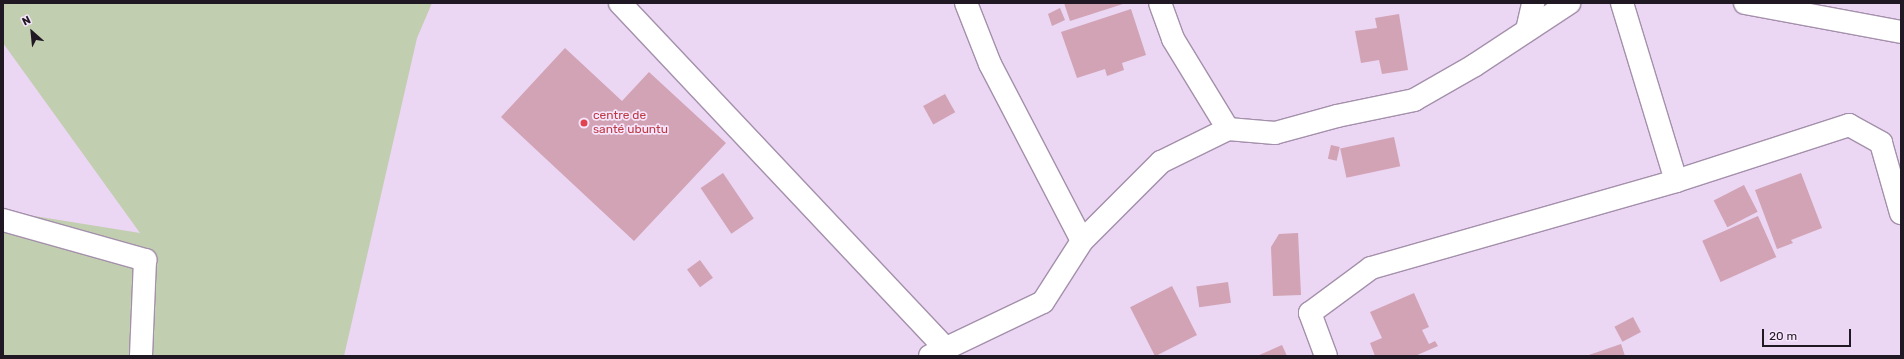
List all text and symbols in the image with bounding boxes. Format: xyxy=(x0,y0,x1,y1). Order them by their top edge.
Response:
north arrow xyxy=(12,12,52,52)
text: N xyxy=(20,13,33,28)
place label: centre de santé ubuntu xyxy=(593,109,668,137)
marker: centre de santé ubuntu xyxy=(578,117,590,129)
scale bar xyxy=(1764,321,1853,347)
text: 20 m xyxy=(1769,329,1797,343)

